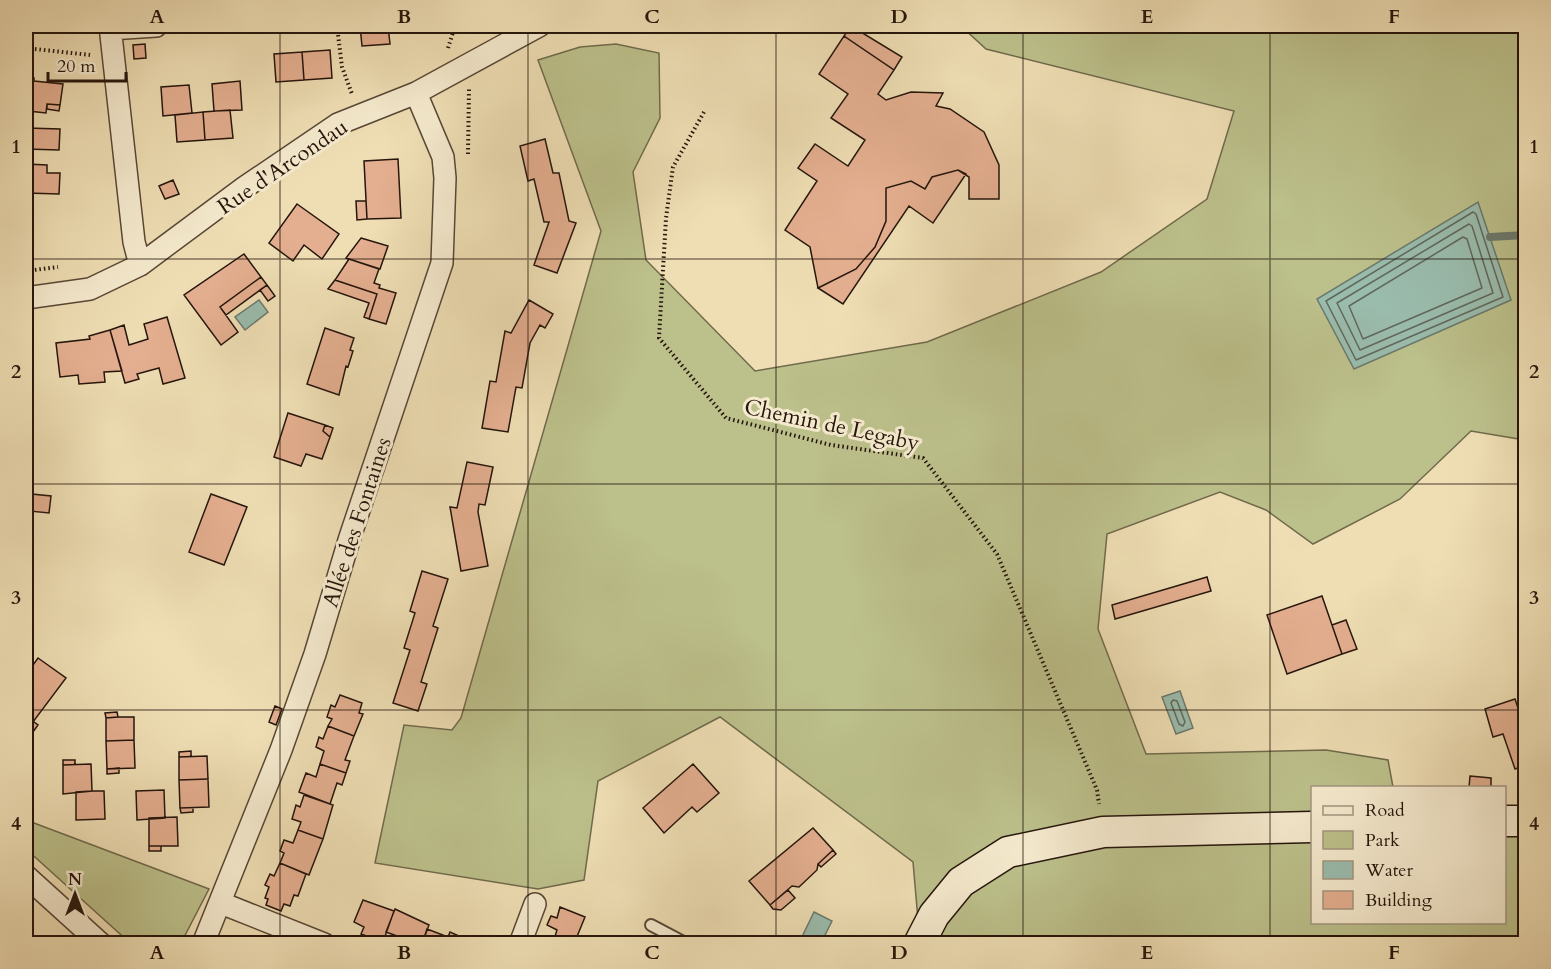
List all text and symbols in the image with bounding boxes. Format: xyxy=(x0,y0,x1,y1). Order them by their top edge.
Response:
text: A xyxy=(149,3,165,30)
text: B xyxy=(397,3,411,30)
text: C xyxy=(644,3,660,30)
text: D xyxy=(890,3,908,30)
text: E xyxy=(1141,3,1153,30)
text: F xyxy=(1388,3,1400,30)
scale bar xyxy=(48,45,126,83)
text: 20 m xyxy=(57,54,96,79)
street label: Rue d'Arcondau xyxy=(211,112,354,222)
text: 1 xyxy=(11,133,21,160)
text: 1 xyxy=(1529,133,1539,160)
text: 2 xyxy=(11,358,21,385)
text: 2 xyxy=(1529,358,1539,385)
street label: Chemin de Legaby xyxy=(741,392,922,458)
street label: Allée des Fontaines xyxy=(315,433,399,611)
text: 3 xyxy=(11,584,21,611)
text: 3 xyxy=(1529,584,1539,611)
legend xyxy=(1311,786,1506,924)
text: Road xyxy=(1365,798,1405,823)
text: 4 xyxy=(11,810,21,837)
text: 4 xyxy=(1529,810,1539,837)
text: Park xyxy=(1365,828,1400,853)
text: Water xyxy=(1364,858,1414,883)
north arrow xyxy=(45,864,105,924)
text: N xyxy=(68,869,82,891)
text: Building xyxy=(1365,888,1433,913)
text: A xyxy=(149,939,165,966)
text: B xyxy=(397,939,411,966)
text: C xyxy=(644,939,660,966)
text: D xyxy=(890,939,908,966)
text: E xyxy=(1141,939,1153,966)
text: F xyxy=(1388,939,1400,966)

